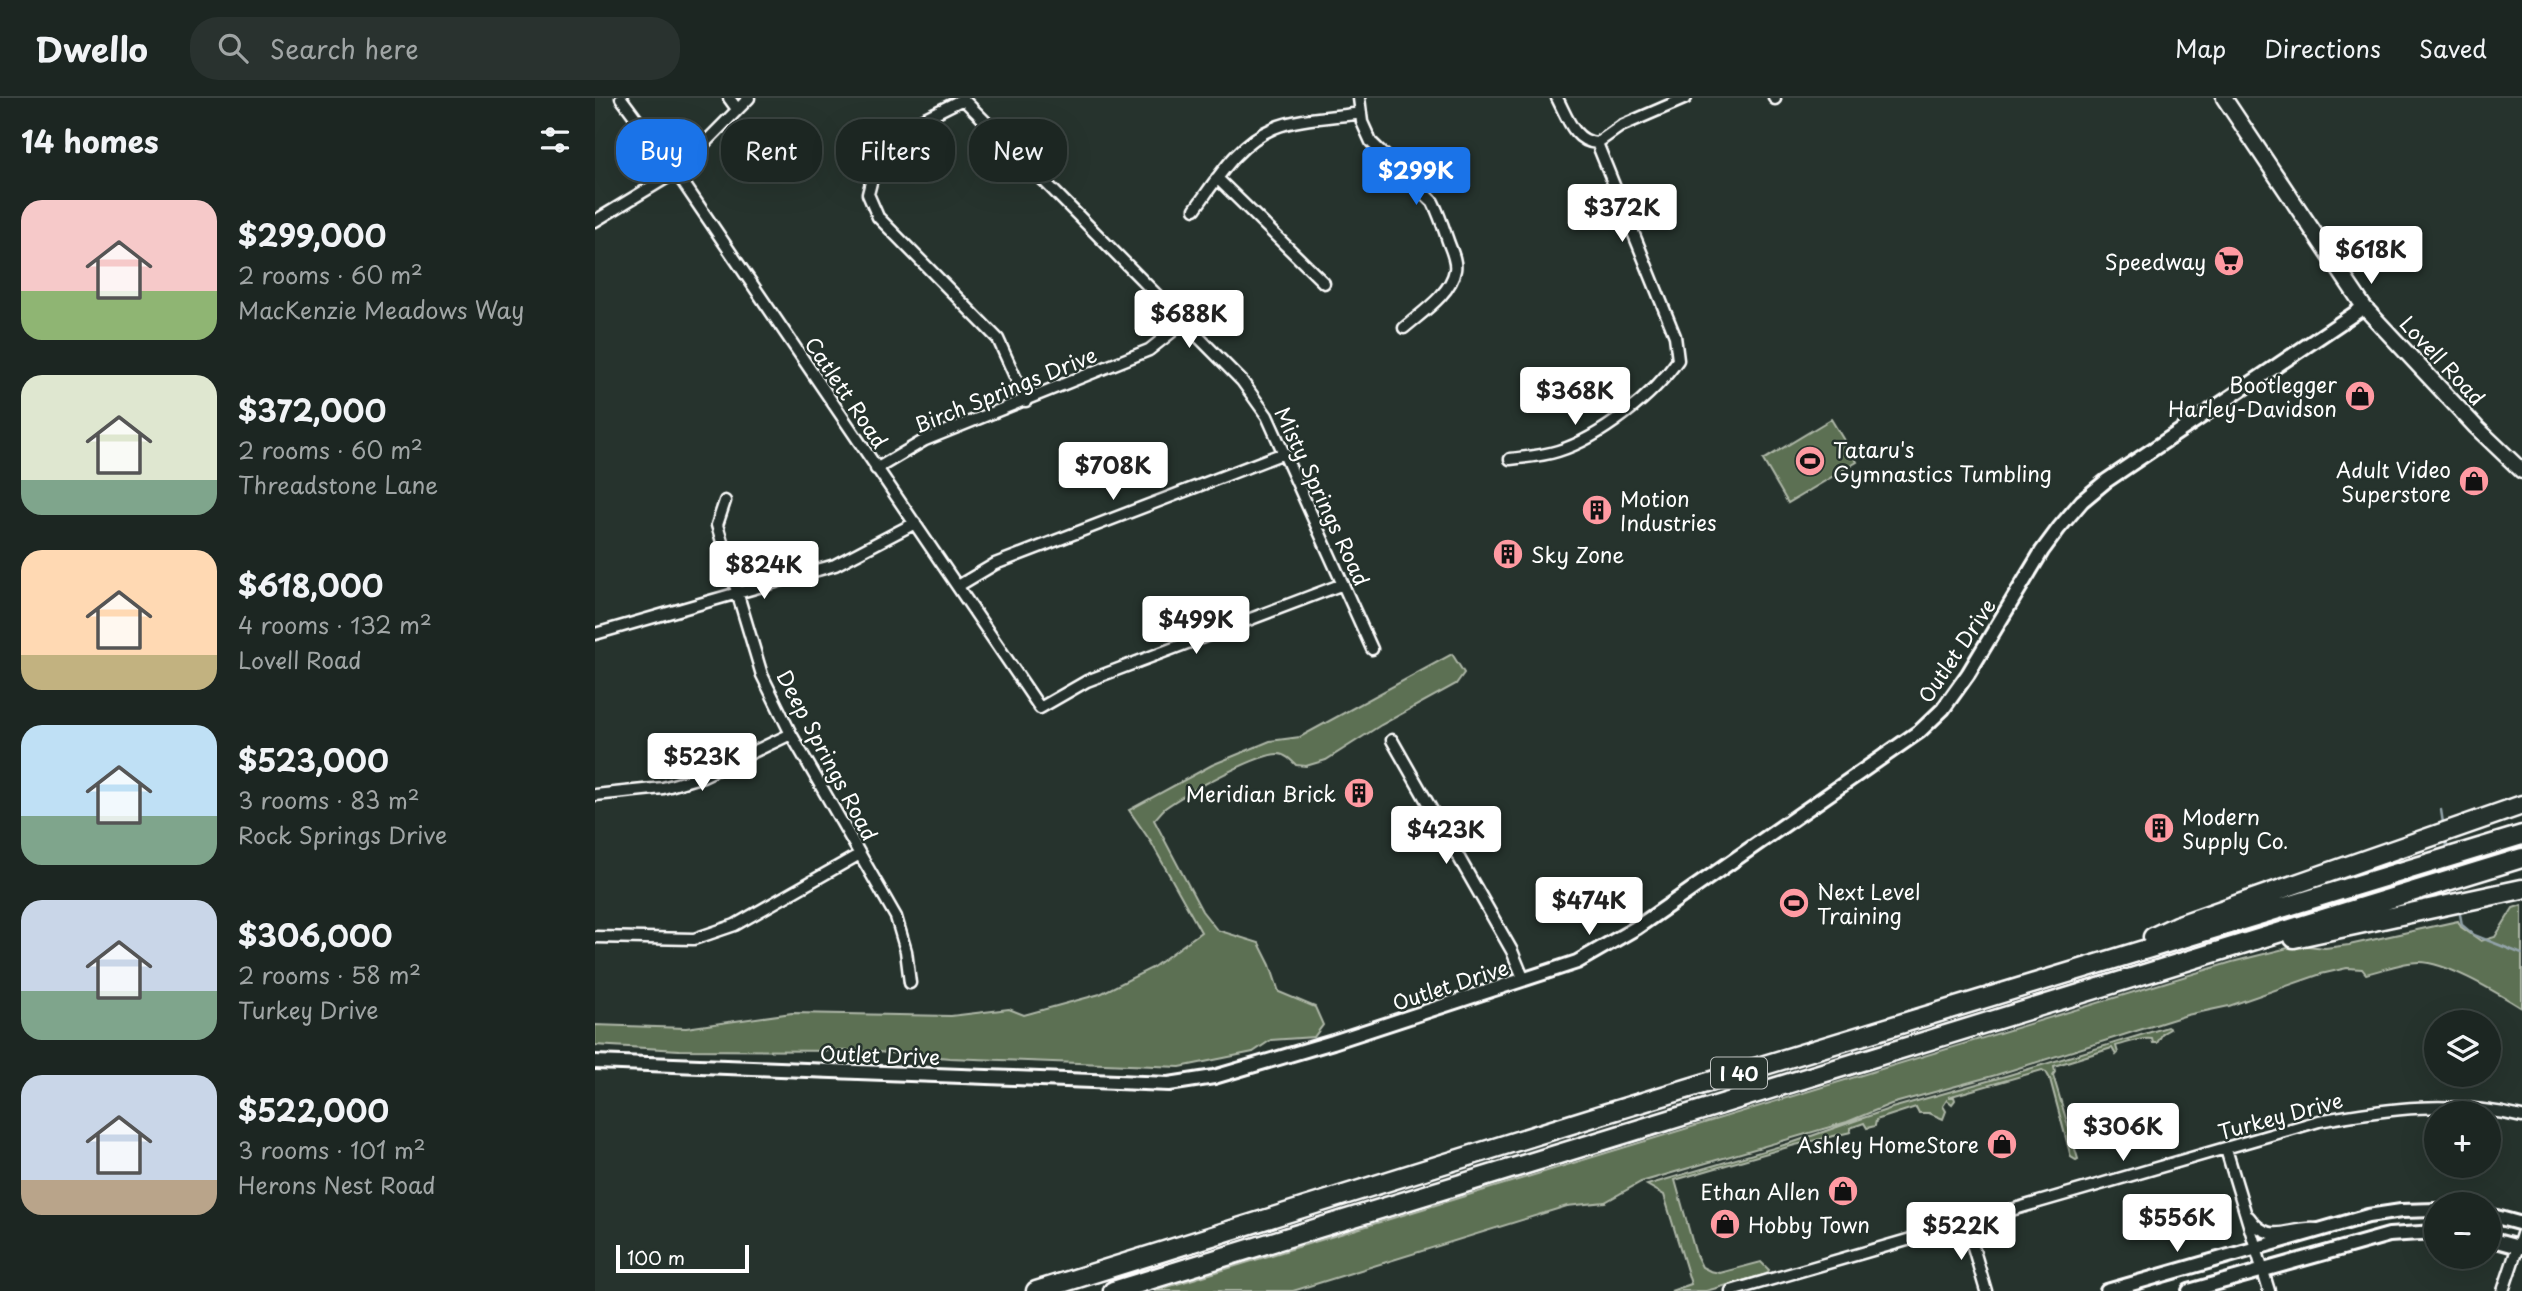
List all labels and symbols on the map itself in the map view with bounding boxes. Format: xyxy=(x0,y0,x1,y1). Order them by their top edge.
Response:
pin: $299K xyxy=(1367,148,1465,207)
pin: $372K xyxy=(1573,184,1671,244)
pin: $618K xyxy=(2322,226,2420,286)
supermarket icon: Speedway xyxy=(2212,244,2246,278)
place label: Speedway xyxy=(2105,245,2206,277)
pin: $688K xyxy=(1140,290,1238,350)
street label: Lovell Road xyxy=(2393,308,2493,412)
street label: Catlett Road xyxy=(798,330,896,454)
street label: Birch Springs Drive xyxy=(909,338,1101,440)
pin: $368K xyxy=(1526,368,1624,427)
place label: Bootlegger Harley-Davidson xyxy=(2168,368,2337,424)
shop icon: Bootlegger Harley-Davidson xyxy=(2343,379,2377,413)
street label: Misty Springs Road xyxy=(1267,401,1379,591)
place label: Tataru's Gymnastics Tumbling xyxy=(1833,433,2052,489)
pin: $708K xyxy=(1064,442,1162,502)
sports icon: Tataru's Gymnastics Tumbling xyxy=(1793,444,1827,478)
place label: Adult Video Superstore xyxy=(2336,453,2451,509)
shop icon: Adult Video Superstore xyxy=(2457,464,2491,498)
place label: Motion Industries xyxy=(1620,482,1717,538)
building icon: Motion Industries xyxy=(1580,493,1614,527)
building icon: Sky Zone xyxy=(1491,537,1525,571)
place label: Sky Zone xyxy=(1531,538,1624,570)
pin: $824K xyxy=(715,542,813,601)
street label: Outlet Drive xyxy=(1909,591,2003,709)
pin: $499K xyxy=(1147,596,1245,656)
street label: Deep Springs Road xyxy=(769,664,887,846)
pin: $523K xyxy=(653,734,751,793)
building icon: Meridian Brick xyxy=(1342,776,1376,810)
place label: Meridian Brick xyxy=(1186,777,1336,809)
place label: Modern Supply Co. xyxy=(2182,800,2289,856)
pin: $423K xyxy=(1397,806,1495,866)
building icon: Modern Supply Co. xyxy=(2142,811,2176,845)
place label: Next Level Training xyxy=(1817,875,1920,931)
pin: $474K xyxy=(1540,878,1638,937)
sports icon: Next Level Training xyxy=(1777,886,1811,920)
street label: Outlet Drive xyxy=(1388,950,1512,1018)
street label: Outlet Drive xyxy=(819,1036,941,1072)
road number: I 40 xyxy=(1711,1057,1767,1088)
street label: Turkey Drive xyxy=(2214,1083,2346,1147)
pin: $306K xyxy=(2074,1104,2172,1163)
shop icon: Ashley HomeStore xyxy=(1985,1127,2019,1161)
place label: Ashley HomeStore xyxy=(1797,1128,1979,1160)
shop icon: Ethan Allen xyxy=(1826,1174,1860,1208)
place label: Ethan Allen xyxy=(1700,1175,1820,1207)
pin: $556K xyxy=(2128,1194,2226,1254)
pin: $522K xyxy=(1912,1202,2010,1262)
shop icon: Hobby Town xyxy=(1708,1207,1742,1241)
place label: Hobby Town xyxy=(1748,1208,1870,1240)
scale bar xyxy=(616,1242,749,1274)

